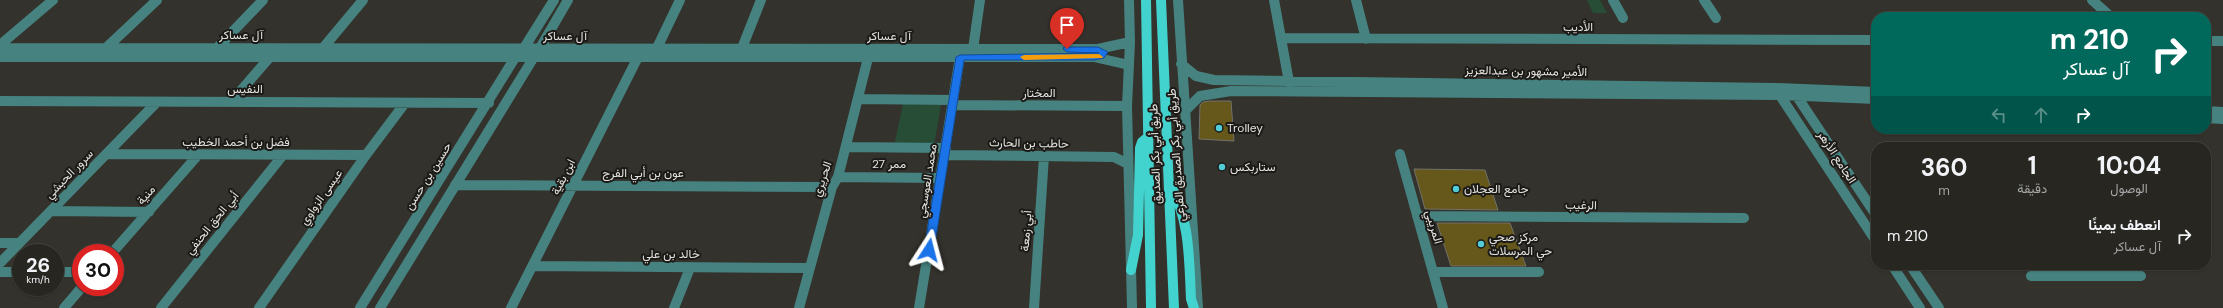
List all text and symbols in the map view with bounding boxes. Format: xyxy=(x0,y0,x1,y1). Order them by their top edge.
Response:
pin xyxy=(1050,8,1084,49)
icon: arrive xyxy=(1056,14,1078,36)
street label: الأديب xyxy=(1563,19,1593,35)
text: 210 m xyxy=(2050,21,2129,58)
street label: آل عساكر xyxy=(218,27,264,43)
street label: آل عساكر xyxy=(542,28,588,44)
street label: آل عساكر xyxy=(866,28,912,44)
icon: right xyxy=(2143,28,2195,80)
text: آل عساكر xyxy=(2063,57,2129,81)
street label: الأمير مشهور بن عبدالعزيز xyxy=(1464,62,1587,80)
street label: النفيس xyxy=(227,81,263,97)
street label: المختار xyxy=(1021,85,1056,101)
street label: طريق أبي بكر الصديق الفرعي xyxy=(1163,87,1191,222)
street label: طريق أبي بكر الصديق xyxy=(1145,103,1167,204)
icon: left xyxy=(1988,104,2010,126)
icon: ahead xyxy=(2030,104,2052,126)
icon: right xyxy=(2072,104,2094,126)
place label: Trolley xyxy=(1227,120,1263,136)
marker: Trolley xyxy=(1214,123,1224,133)
street label: الجامع الأزهر xyxy=(1813,127,1860,187)
street label: فضل بن أحمد الخطيب xyxy=(182,134,290,150)
street label: حاطب بن الحارث xyxy=(989,134,1069,152)
street label: حسين بن حسن xyxy=(401,139,455,213)
street label: محمد العوسجي xyxy=(913,143,943,220)
street label: سرور الحبشي xyxy=(41,146,98,204)
text: 1 xyxy=(2028,150,2037,181)
text: 10:04 xyxy=(2097,150,2161,181)
text: 360 xyxy=(1921,152,1967,183)
street label: ابن بقية xyxy=(547,156,579,198)
street label: ممر 27 xyxy=(872,156,906,172)
street label: الحريري xyxy=(809,159,837,199)
place label: ستاربكس xyxy=(1230,159,1276,175)
marker: ستاربكس xyxy=(1217,162,1227,172)
street label: عون بن أبي الفرج xyxy=(602,165,684,183)
street label: عيسى الزواوي xyxy=(296,166,348,229)
text: دقيقة xyxy=(2017,180,2047,197)
text: الوصول xyxy=(2110,180,2148,197)
place label: جامع العجلان xyxy=(1464,181,1529,198)
street label: منية xyxy=(133,182,159,208)
text: m xyxy=(1938,182,1950,199)
marker: جامع العجلان xyxy=(1451,184,1461,194)
street label: أبي الحق الحنفي xyxy=(182,188,244,259)
street label: الرغيب xyxy=(1565,197,1597,213)
street label: المريبي xyxy=(1420,208,1446,246)
street label: أبي زمعة xyxy=(1017,210,1037,252)
text: انعطف يمينًا xyxy=(2088,215,2161,235)
icon: right xyxy=(2173,225,2195,247)
text: 210 m xyxy=(1887,226,1928,246)
position arrow xyxy=(908,229,950,271)
place label: مركز صحي حي المرسلات xyxy=(1489,229,1552,261)
text: آل عساكر xyxy=(2113,238,2161,255)
marker: مركز صحي حي المرسلات xyxy=(1476,239,1486,249)
speed limit sign: 30 xyxy=(72,244,124,296)
street label: خالد بن علي xyxy=(642,246,700,264)
text: 26 xyxy=(26,252,50,278)
text: km/h xyxy=(26,273,50,286)

